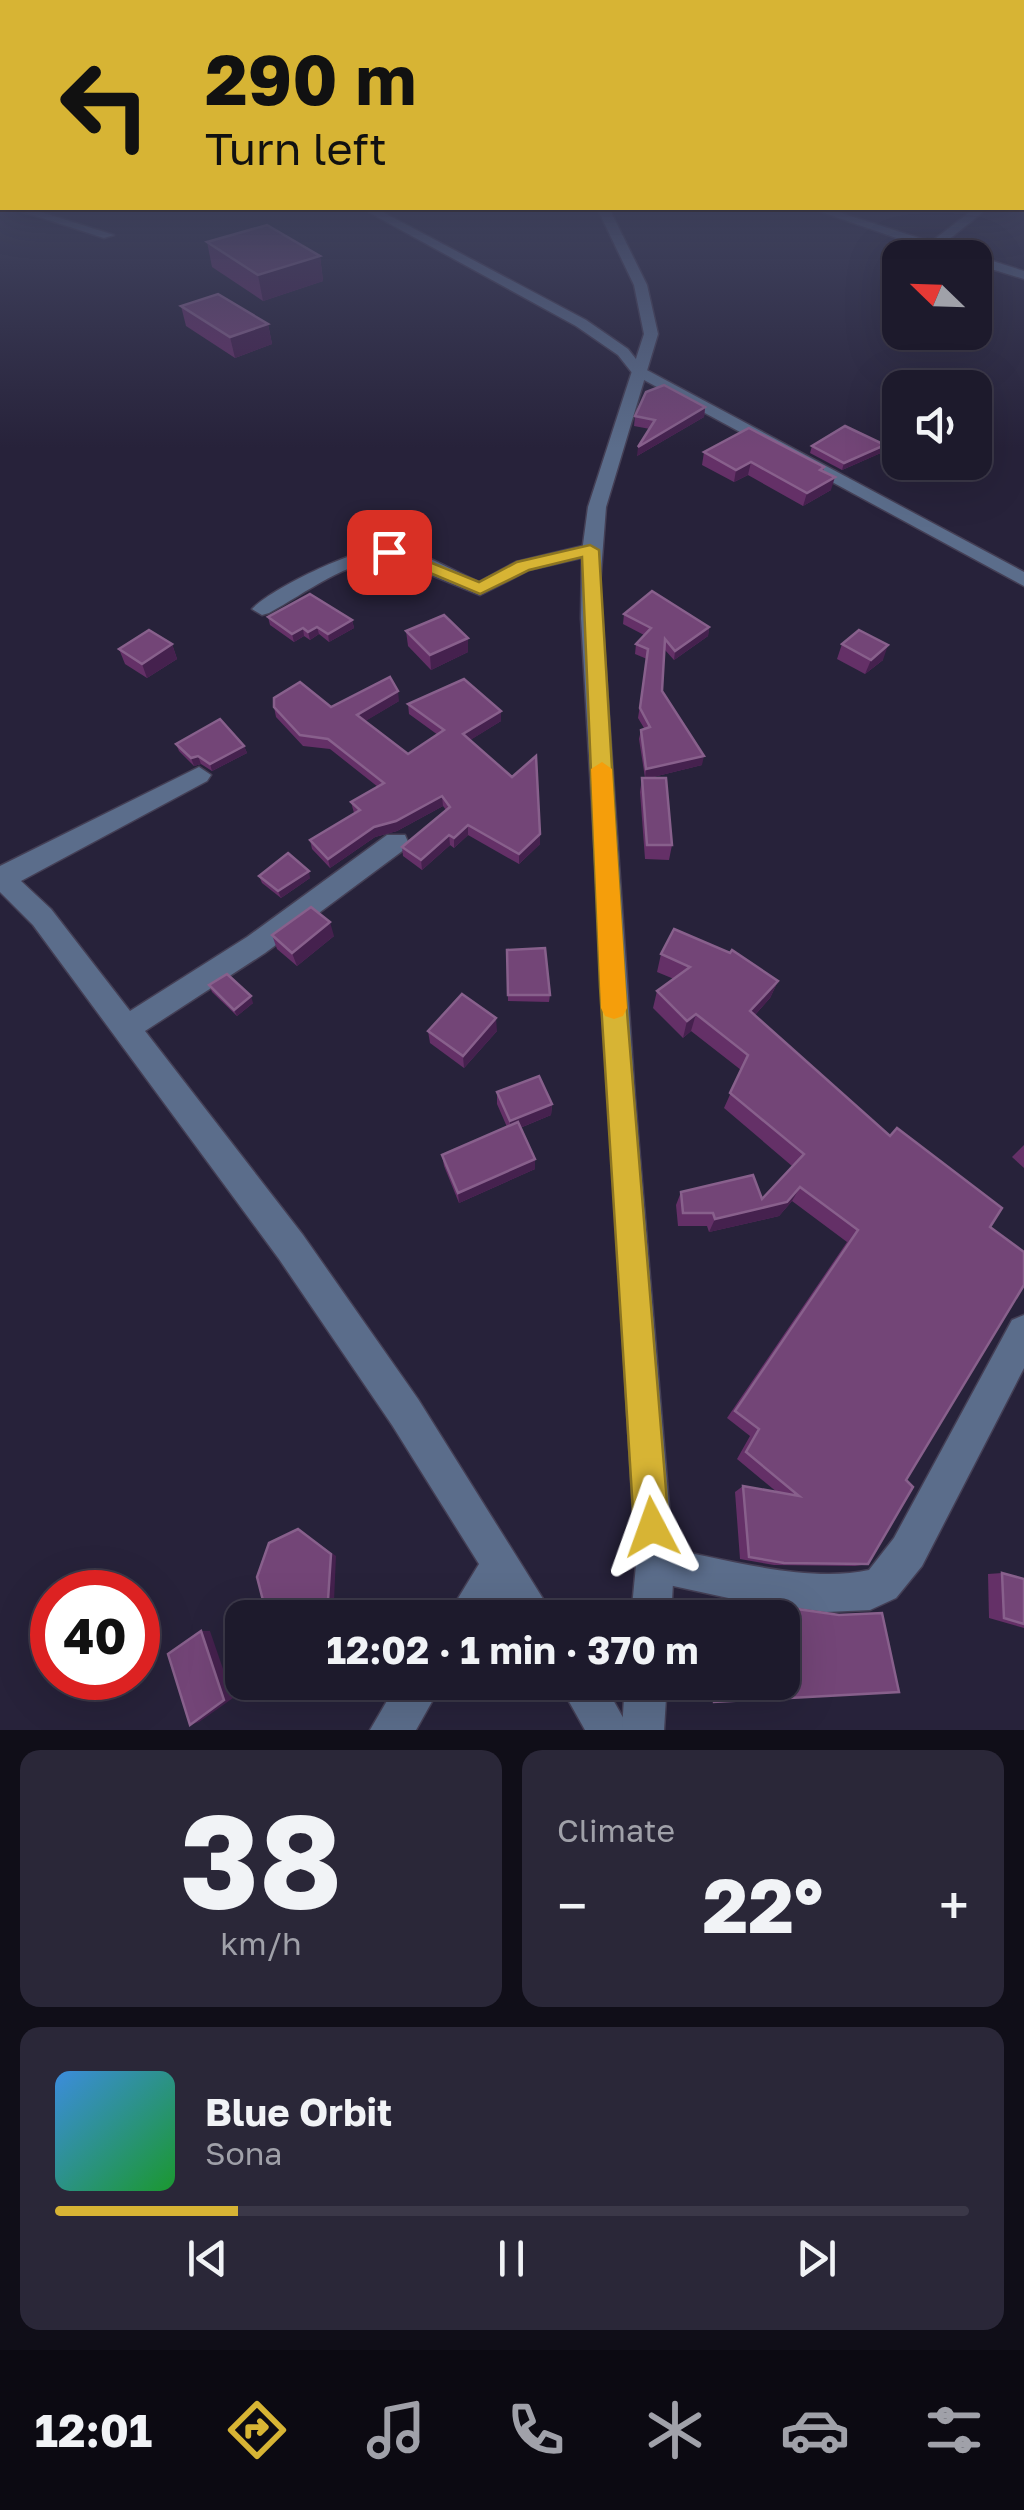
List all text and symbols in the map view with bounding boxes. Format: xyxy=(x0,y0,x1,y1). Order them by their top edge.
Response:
text: 290 m xyxy=(205,36,416,120)
icon: left xyxy=(40,40,170,170)
text: Turn left xyxy=(205,121,387,175)
north arrow xyxy=(882,240,992,350)
map controls xyxy=(882,240,992,480)
button: sound xyxy=(882,370,992,480)
pin xyxy=(347,510,432,595)
icon: arrive xyxy=(362,525,417,580)
position arrow xyxy=(600,1475,704,1579)
speed limit sign: 40 xyxy=(30,1570,160,1700)
text: 12:02 · 1 min · 370 m xyxy=(326,1627,699,1672)
text: 38 xyxy=(180,1781,342,1937)
text: Climate xyxy=(557,1811,675,1849)
text: 22° xyxy=(703,1859,823,1950)
text: − xyxy=(557,1872,587,1938)
text: + xyxy=(939,1872,969,1938)
text: km/h xyxy=(220,1924,302,1962)
text: Blue Orbit xyxy=(205,2089,392,2134)
text: Sona xyxy=(205,2134,282,2172)
icon: previous xyxy=(180,2231,235,2286)
icon: pause xyxy=(484,2231,539,2286)
icon: next xyxy=(789,2231,844,2286)
icon: directions xyxy=(222,2395,292,2465)
icon: music xyxy=(361,2395,431,2465)
icon: phone xyxy=(501,2395,571,2465)
icon: climate xyxy=(640,2395,710,2465)
icon: car xyxy=(780,2395,850,2465)
icon: filters xyxy=(919,2395,989,2465)
text: 12:01 xyxy=(35,2403,152,2457)

